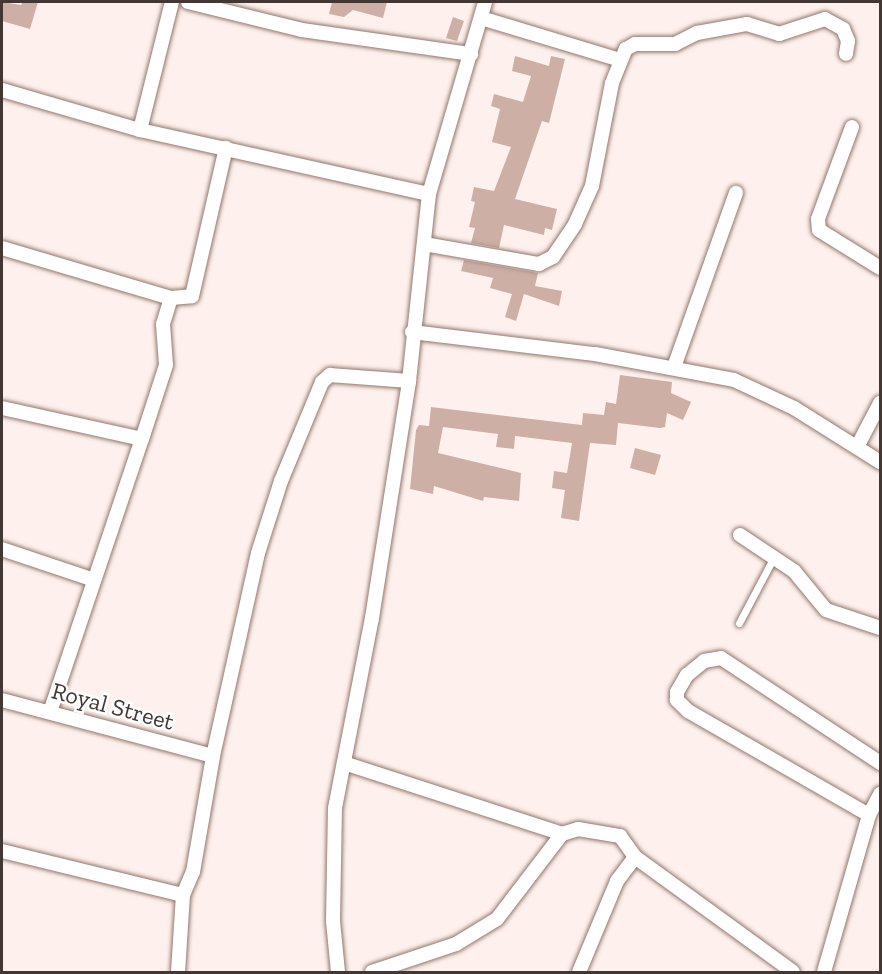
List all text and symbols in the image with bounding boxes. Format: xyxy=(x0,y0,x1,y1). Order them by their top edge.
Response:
street label: Royal Street xyxy=(49,676,177,736)

